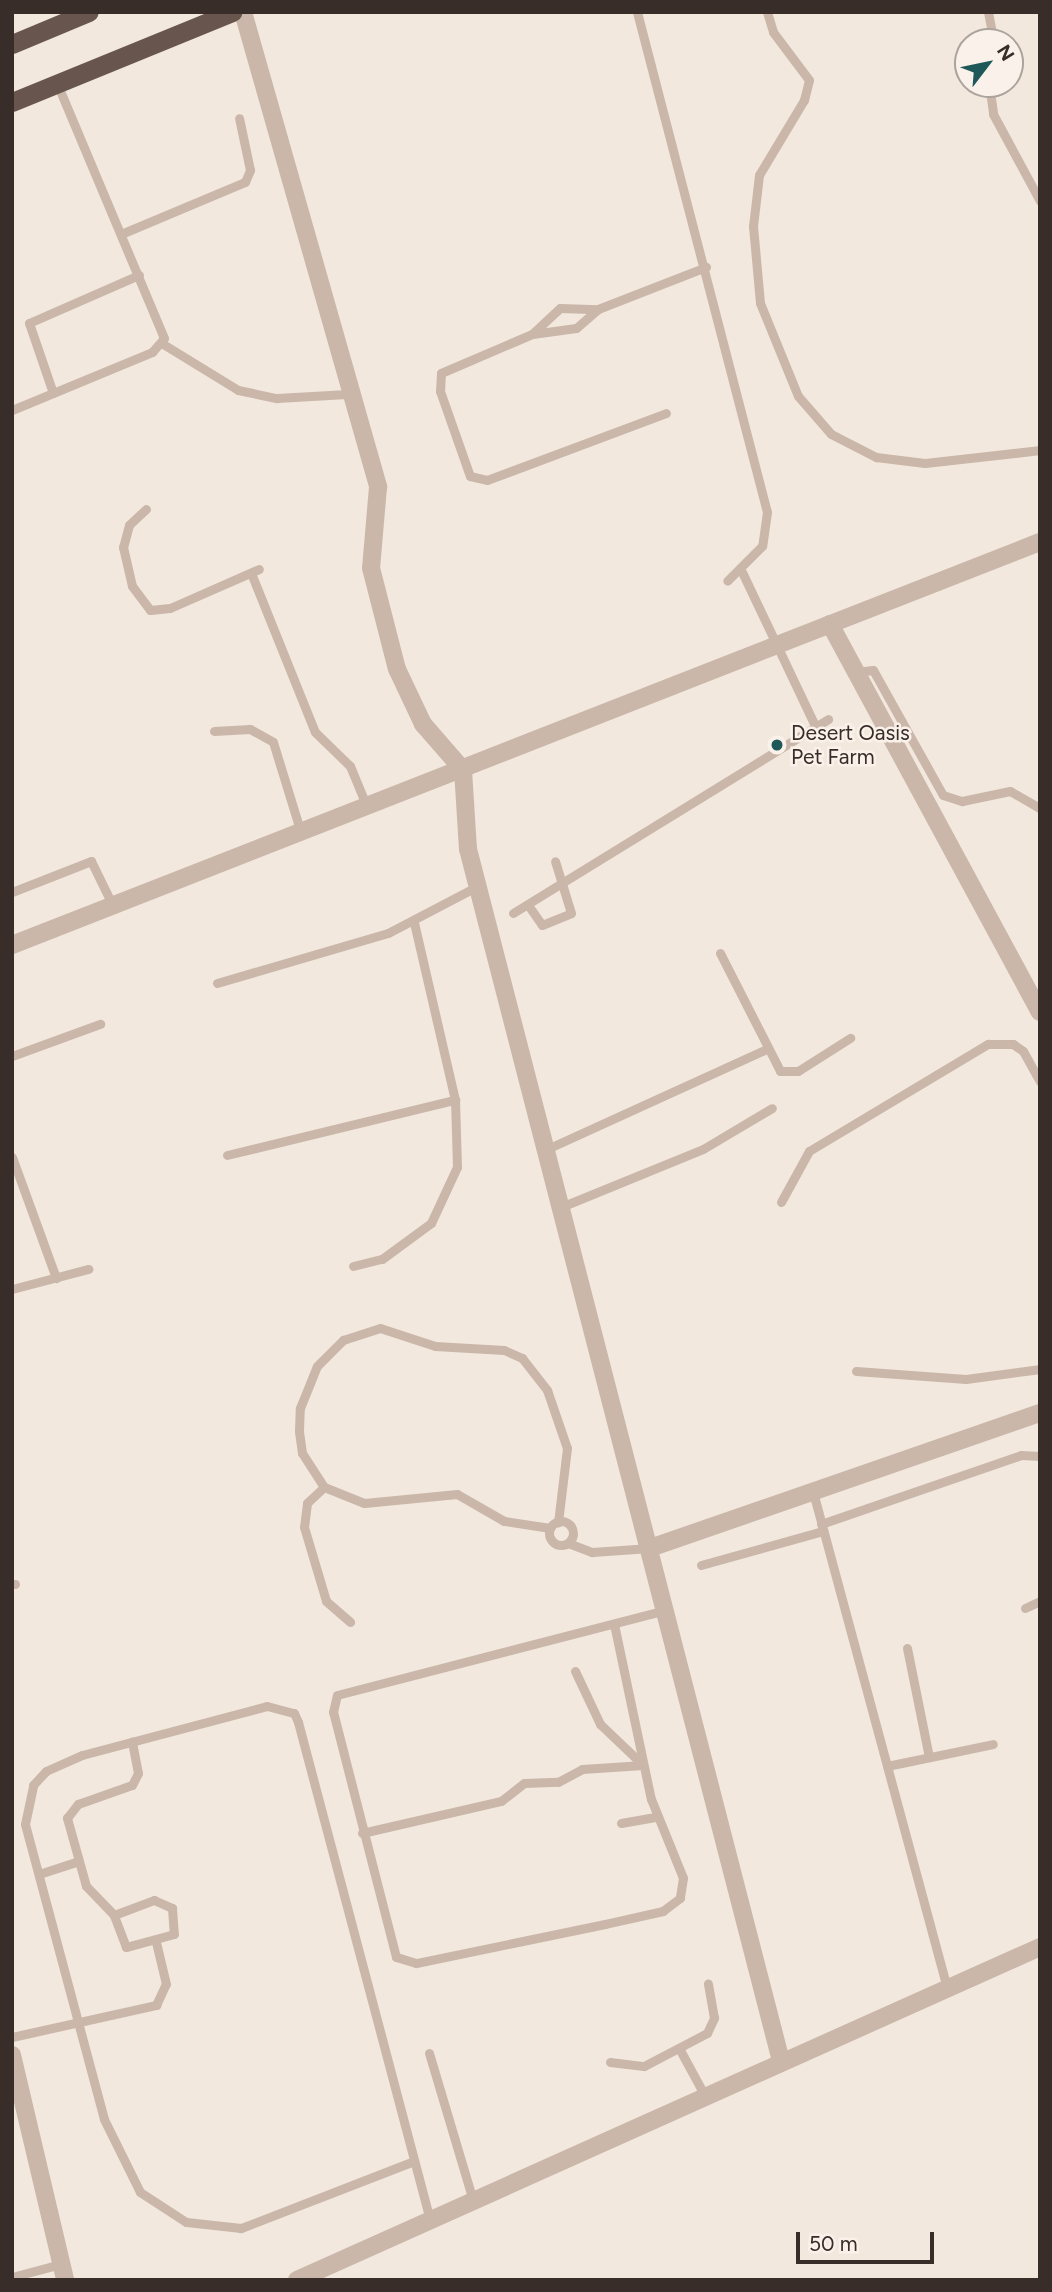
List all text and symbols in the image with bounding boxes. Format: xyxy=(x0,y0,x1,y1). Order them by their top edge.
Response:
north arrow xyxy=(954,28,1024,98)
text: N xyxy=(992,40,1019,65)
place label: Desert Oasis Pet Farm xyxy=(791,720,910,770)
marker: Desert Oasis Pet Farm xyxy=(769,737,785,753)
scale bar xyxy=(800,2218,938,2262)
text: 50 m xyxy=(809,2231,858,2256)

